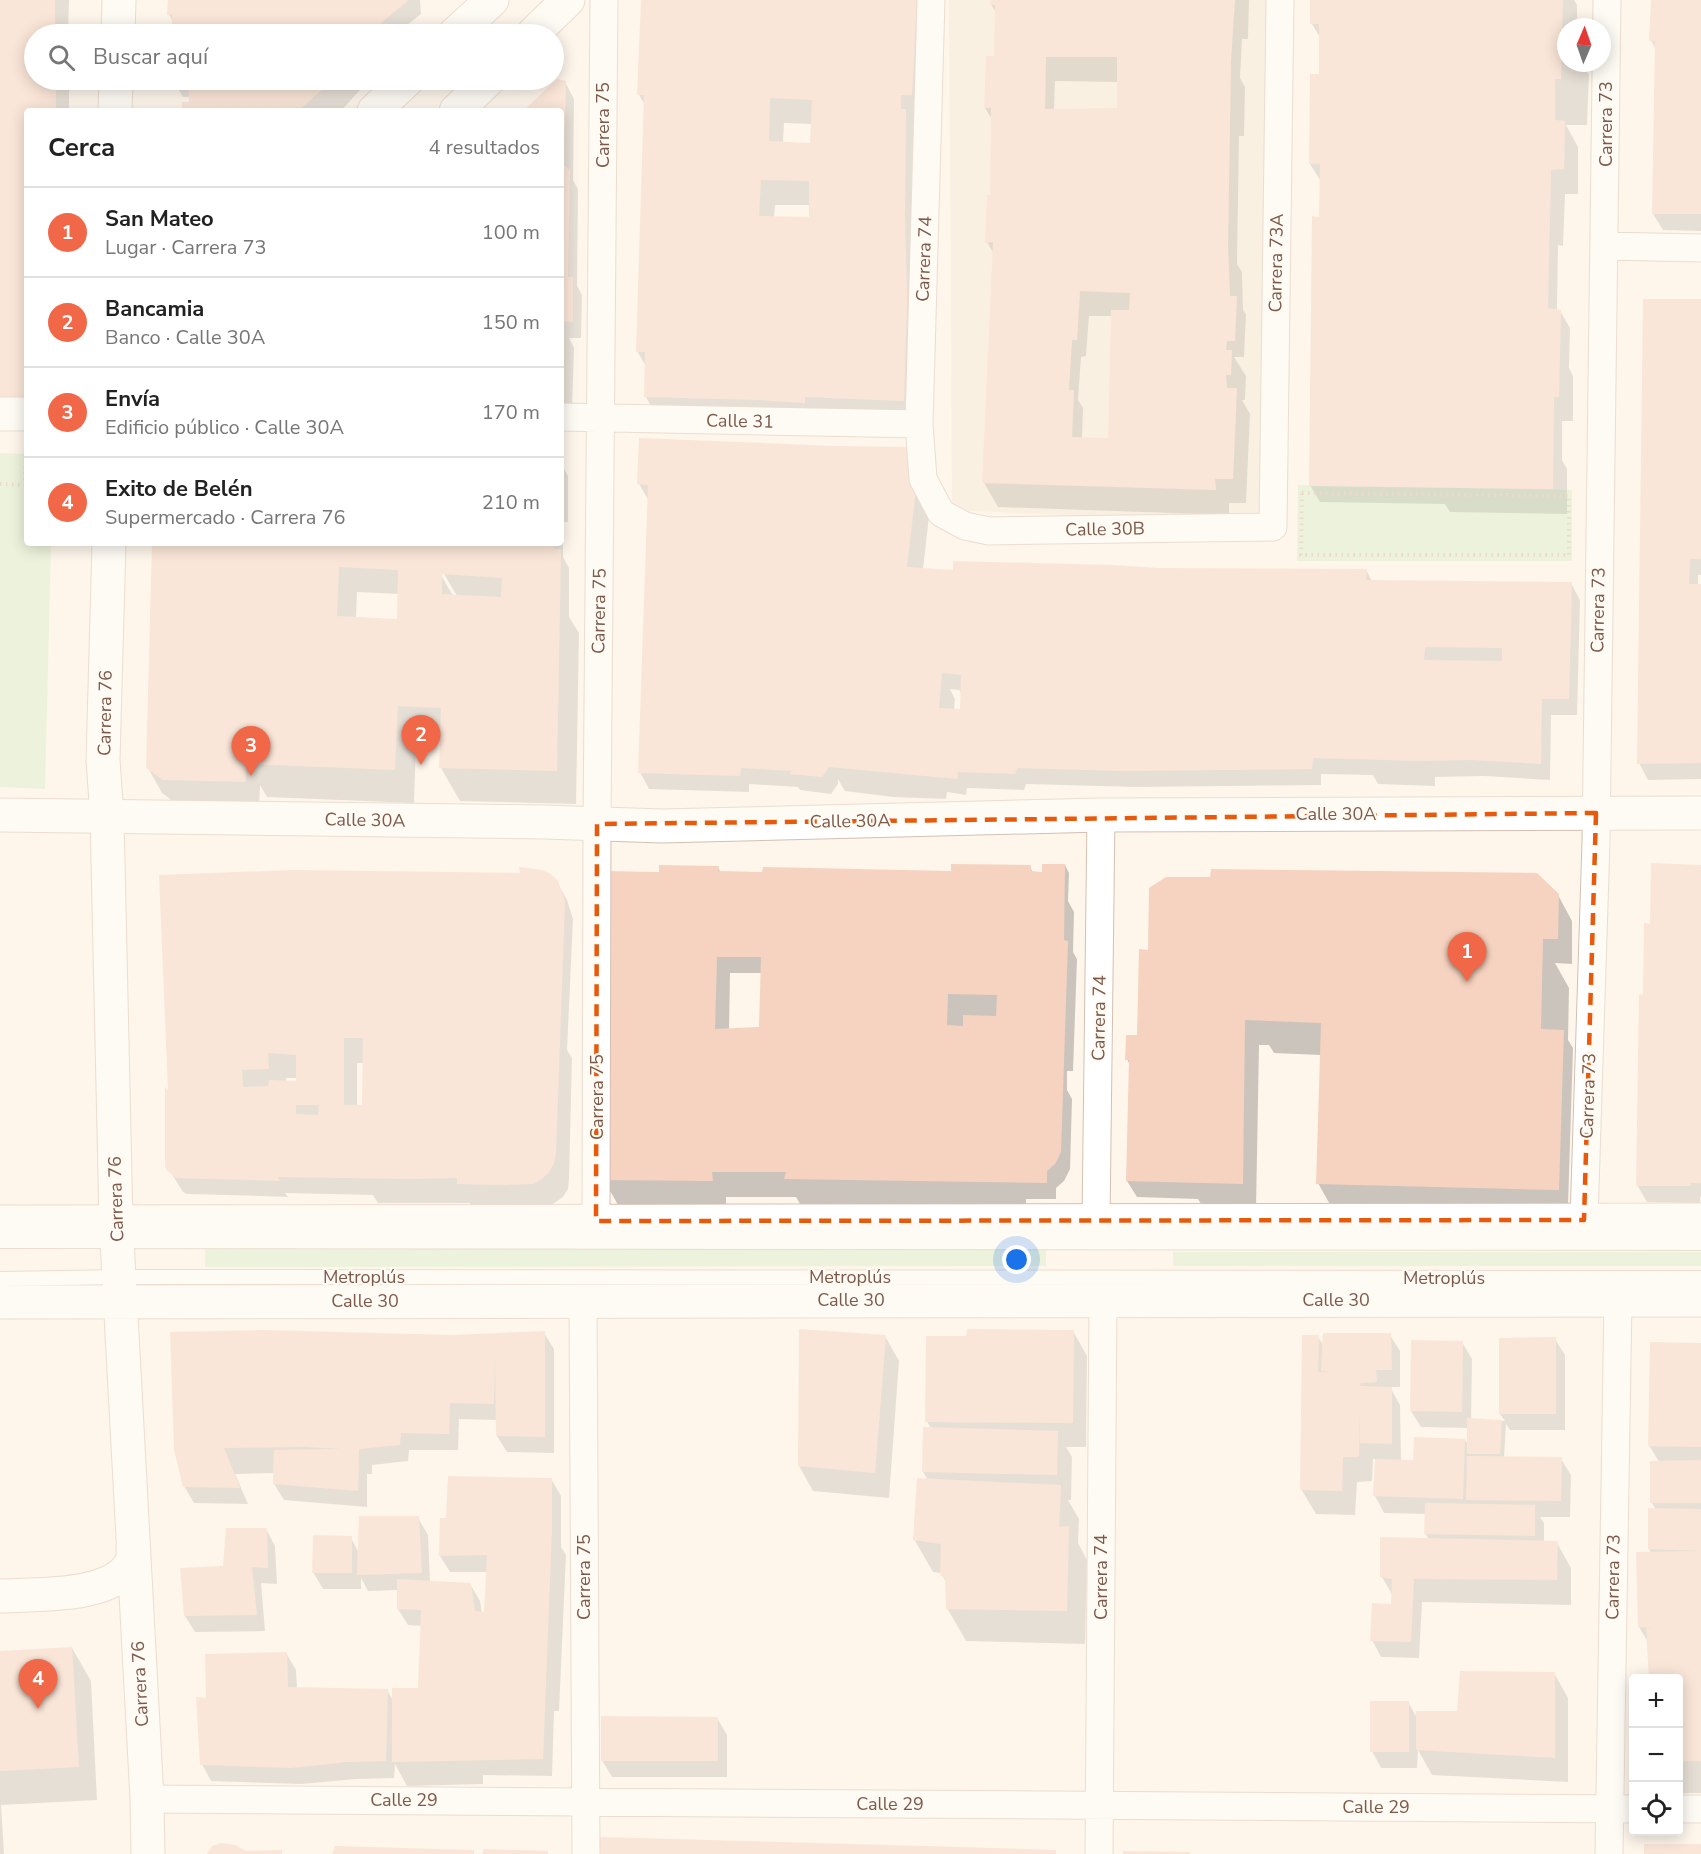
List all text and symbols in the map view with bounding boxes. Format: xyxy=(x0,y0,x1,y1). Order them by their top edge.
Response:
north arrow xyxy=(1557,18,1611,72)
search box xyxy=(24,24,564,90)
icon: search xyxy=(45,41,78,74)
text: Buscar aquí xyxy=(93,42,208,72)
street label: Carrera 73 xyxy=(1594,81,1618,167)
street label: Carrera 75 xyxy=(591,82,615,168)
text: Cerca xyxy=(48,130,115,165)
text: 4 resultados xyxy=(429,134,540,161)
text: San Mateo xyxy=(105,204,214,234)
street label: Carrera 73A xyxy=(1263,213,1289,313)
street label: Carrera 74 xyxy=(911,215,937,302)
text: 1 xyxy=(62,219,74,246)
text: 100 m xyxy=(482,219,540,246)
text: Lugar · Carrera 73 xyxy=(105,234,267,261)
text: Bancamia xyxy=(105,294,204,324)
text: 2 xyxy=(62,309,74,336)
text: 150 m xyxy=(482,309,540,336)
text: Banco · Calle 30A xyxy=(105,324,265,351)
text: Envía xyxy=(105,384,160,414)
text: 3 xyxy=(62,399,74,426)
text: 170 m xyxy=(482,399,540,426)
street label: Calle 31 xyxy=(706,408,774,434)
text: Edificio público · Calle 30A xyxy=(105,414,344,441)
text: Exito de Belén xyxy=(105,474,253,504)
text: 4 xyxy=(62,489,74,516)
text: 210 m xyxy=(482,489,540,516)
text: Supermercado · Carrera 76 xyxy=(105,504,346,531)
street label: Calle 30B xyxy=(1065,516,1145,542)
street label: Carrera 73 xyxy=(1585,567,1611,653)
street label: Carrera 75 xyxy=(586,568,612,654)
street label: Carrera 76 xyxy=(92,670,118,756)
pin: 2 xyxy=(402,716,440,765)
pin: 3 xyxy=(232,726,270,776)
street label: Calle 30A xyxy=(1296,802,1376,826)
street label: Calle 30A xyxy=(324,807,406,833)
street label: Calle 30A xyxy=(809,808,891,834)
pin: 1 xyxy=(1448,932,1486,982)
street label: Carrera 74 xyxy=(1086,975,1112,1061)
street label: Carrera 73 xyxy=(1575,1053,1601,1139)
street label: Carrera 75 xyxy=(585,1054,609,1140)
street label: Carrera 76 xyxy=(103,1156,129,1242)
your location xyxy=(1002,1245,1031,1274)
street label: Metroplús xyxy=(323,1265,405,1289)
street label: Metroplús xyxy=(809,1265,891,1289)
street label: Metroplús xyxy=(1403,1266,1485,1290)
street label: Calle 30 xyxy=(817,1288,885,1312)
street label: Calle 30 xyxy=(1302,1288,1370,1312)
street label: Calle 30 xyxy=(331,1289,399,1313)
street label: Carrera 75 xyxy=(572,1534,596,1620)
street label: Carrera 74 xyxy=(1089,1534,1113,1620)
street label: Carrera 73 xyxy=(1600,1534,1626,1620)
street label: Carrera 76 xyxy=(126,1641,154,1727)
pin: 4 xyxy=(18,1660,57,1709)
map controls xyxy=(1629,1674,1683,1836)
button: + xyxy=(1629,1674,1683,1728)
button: − xyxy=(1629,1728,1683,1782)
button: locate xyxy=(1629,1782,1683,1836)
street label: Calle 29 xyxy=(370,1788,438,1812)
street label: Calle 29 xyxy=(856,1792,924,1816)
street label: Calle 29 xyxy=(1342,1795,1410,1819)

